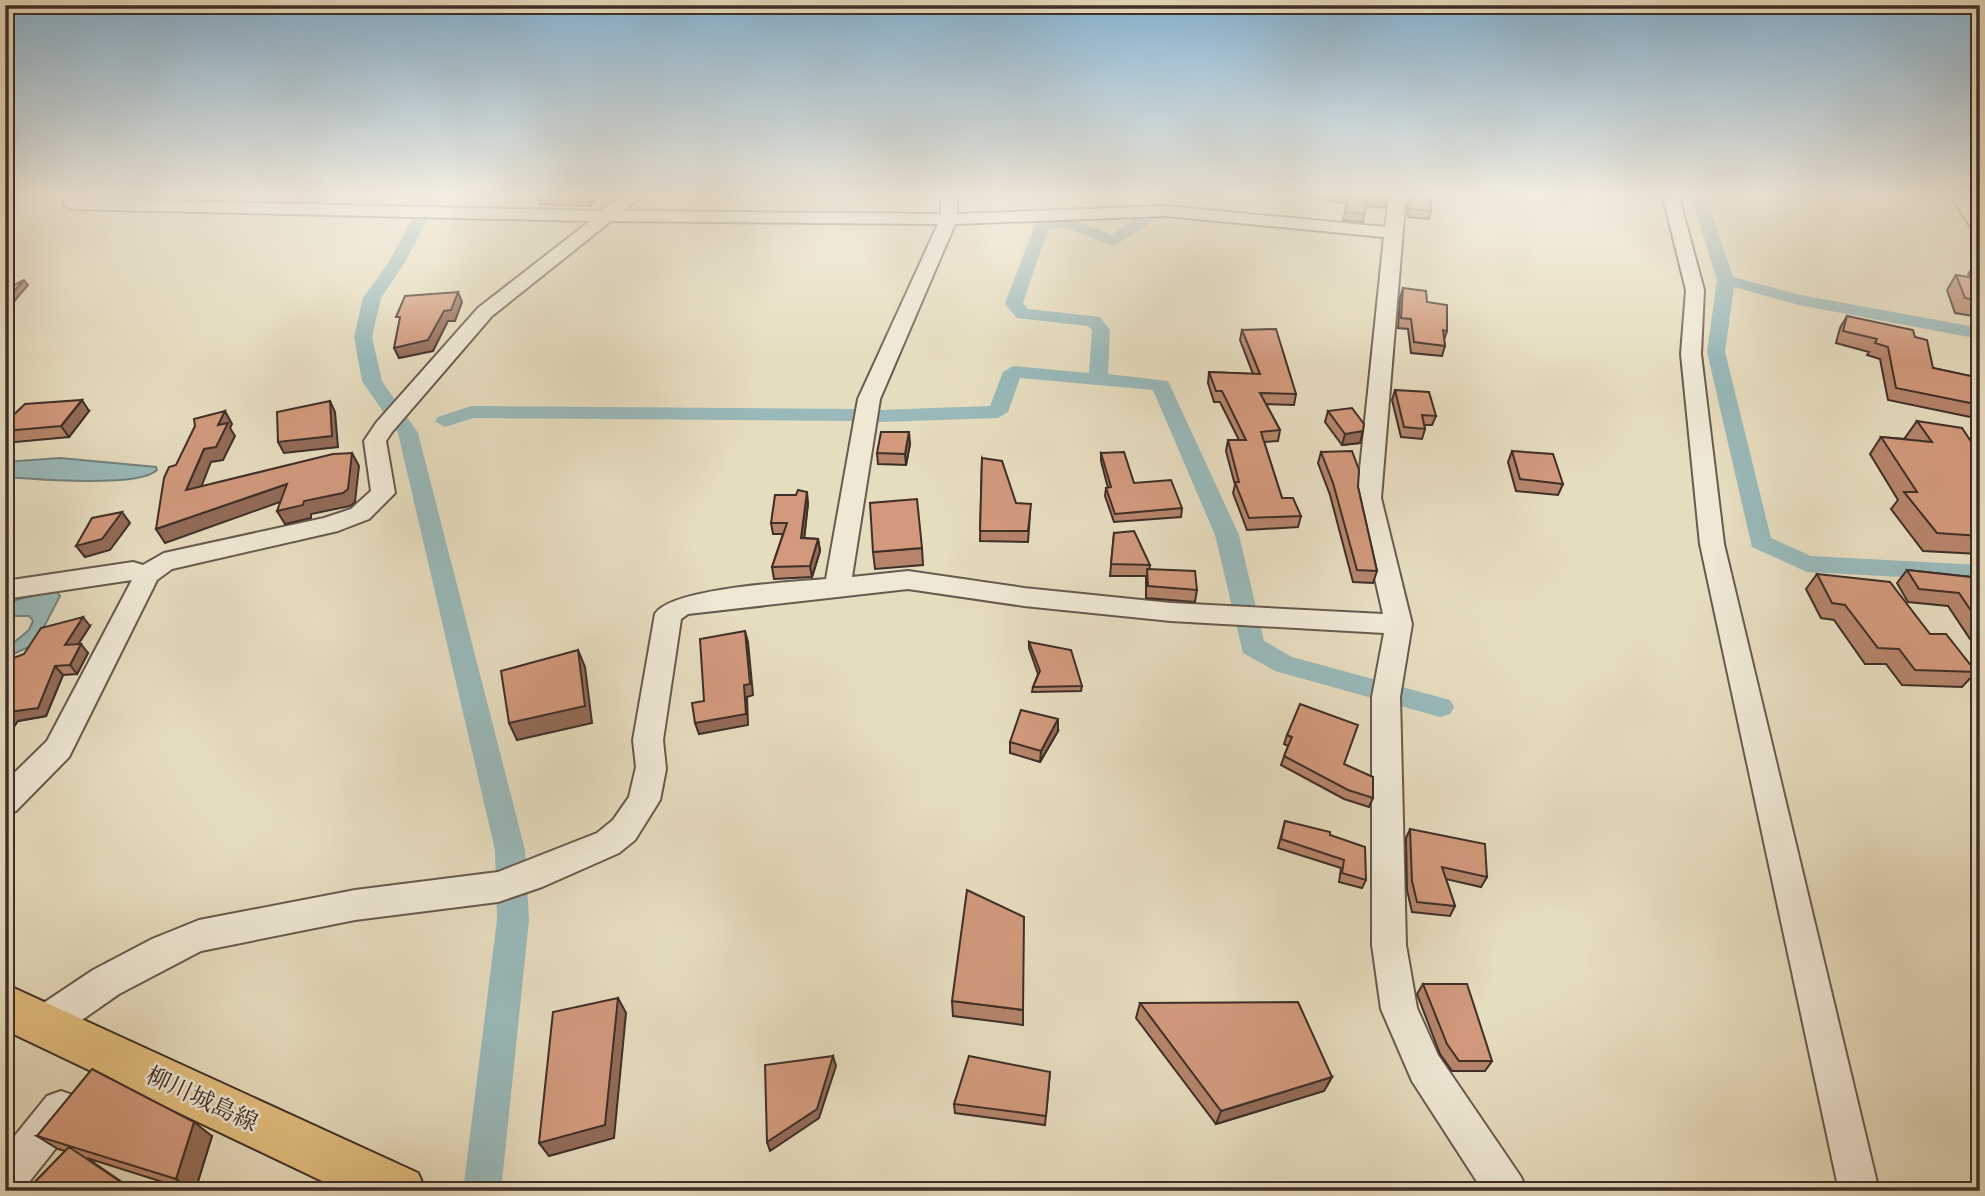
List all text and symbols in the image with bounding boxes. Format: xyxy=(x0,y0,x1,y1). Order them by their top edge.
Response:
street label: 柳川城島線 xyxy=(141,1060,263,1138)

